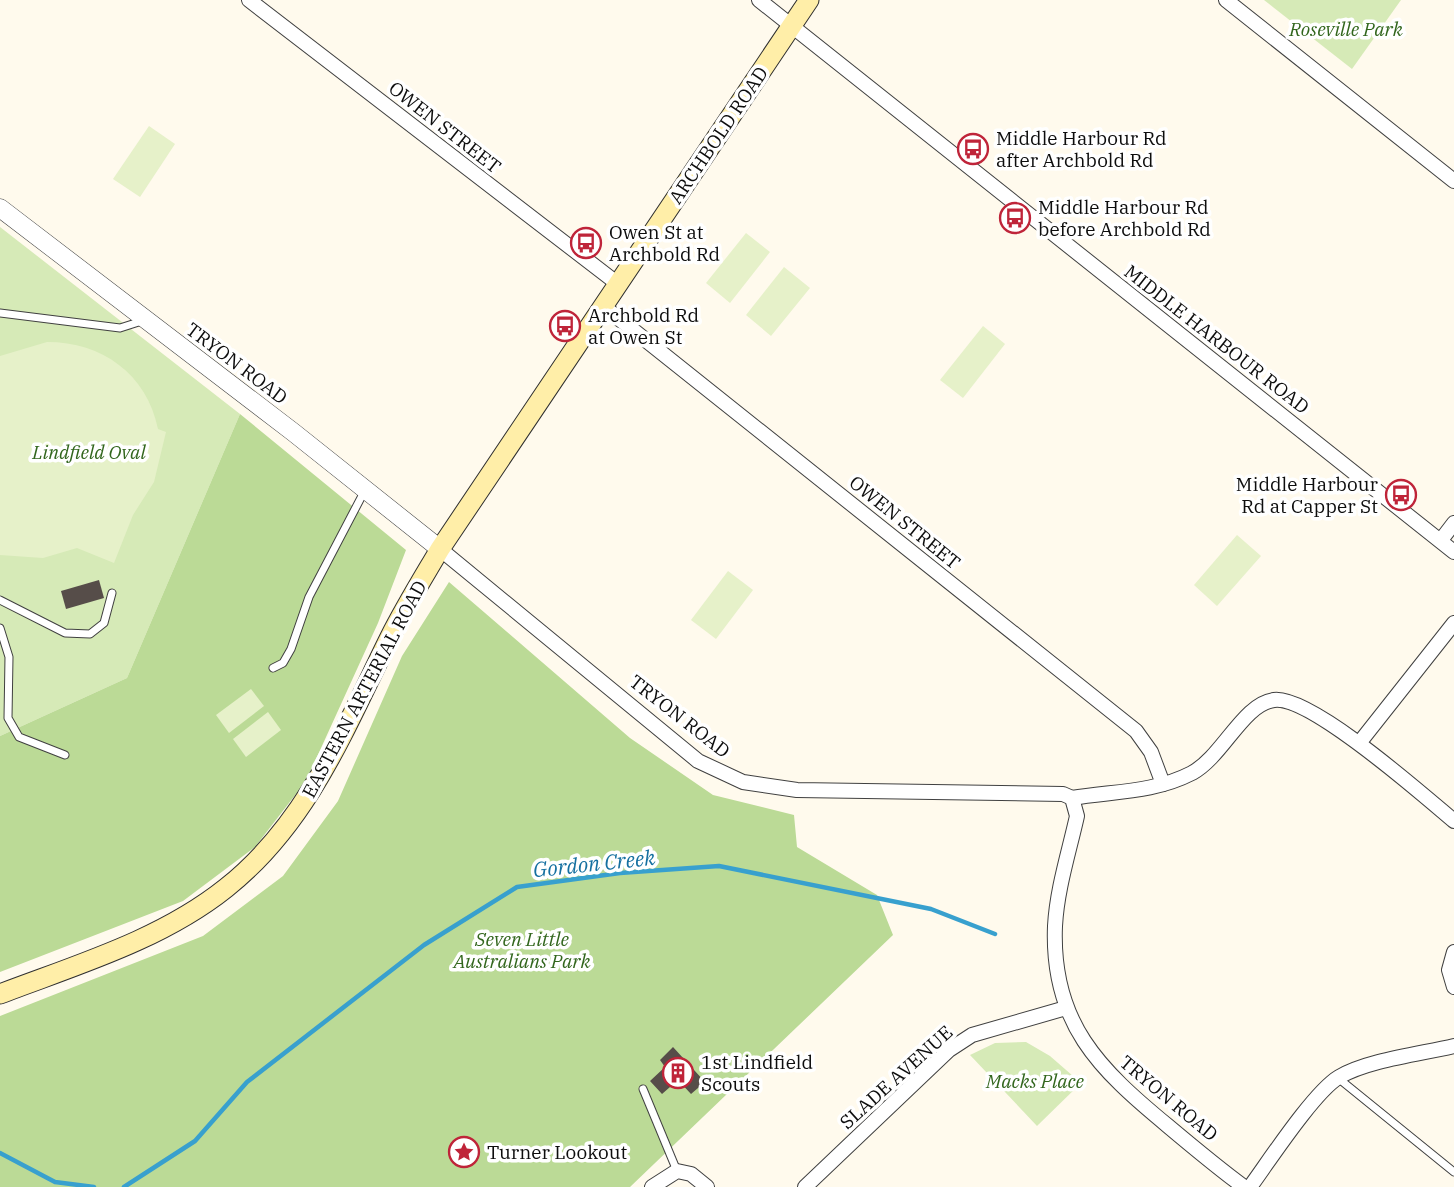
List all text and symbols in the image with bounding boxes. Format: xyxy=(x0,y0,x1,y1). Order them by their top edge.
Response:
park label: Roseville Park xyxy=(1288,17,1404,41)
street label: ARCHBOLD ROAD xyxy=(663,62,773,208)
street label: OWEN STREET xyxy=(384,76,506,178)
place label: Middle Harbour Rd after Archbold Rd xyxy=(996,126,1167,172)
bus stop icon: Middle Harbour Rd after Archbold Rd xyxy=(956,132,990,166)
place label: Middle Harbour Rd before Archbold Rd xyxy=(1038,195,1211,241)
bus stop icon: Middle Harbour Rd before Archbold Rd xyxy=(998,201,1032,235)
place label: Owen St at Archbold Rd xyxy=(609,220,720,266)
bus stop icon: Owen St at Archbold Rd xyxy=(569,226,603,260)
street label: MIDDLE HARBOUR ROAD xyxy=(1120,259,1314,419)
place label: Archbold Rd at Owen St xyxy=(588,303,699,349)
bus stop icon: Archbold Rd at Owen St xyxy=(548,309,582,343)
street label: TRYON ROAD xyxy=(181,317,293,409)
park label: Lindfield Oval xyxy=(31,440,146,464)
street label: OWEN STREET xyxy=(845,470,965,574)
place label: Middle Harbour Rd at Capper St xyxy=(1236,472,1379,518)
bus stop icon: Middle Harbour Rd at Capper St xyxy=(1384,478,1418,512)
street label: EASTERN ARTERIAL ROAD xyxy=(296,576,432,802)
street label: TRYON ROAD xyxy=(625,669,735,763)
water label: Gordon Creek xyxy=(532,843,657,883)
park label: Seven Little Australians Park xyxy=(451,927,592,973)
street label: SLADE AVENUE xyxy=(835,1020,957,1134)
place label: 1st Lindfield Scouts xyxy=(701,1050,813,1096)
street label: TRYON ROAD xyxy=(1115,1050,1223,1146)
building icon: 1st Lindfield Scouts xyxy=(661,1056,695,1090)
park label: Macks Place xyxy=(985,1069,1085,1093)
place icon: Turner Lookout xyxy=(447,1135,481,1169)
place label: Turner Lookout xyxy=(487,1140,628,1164)

